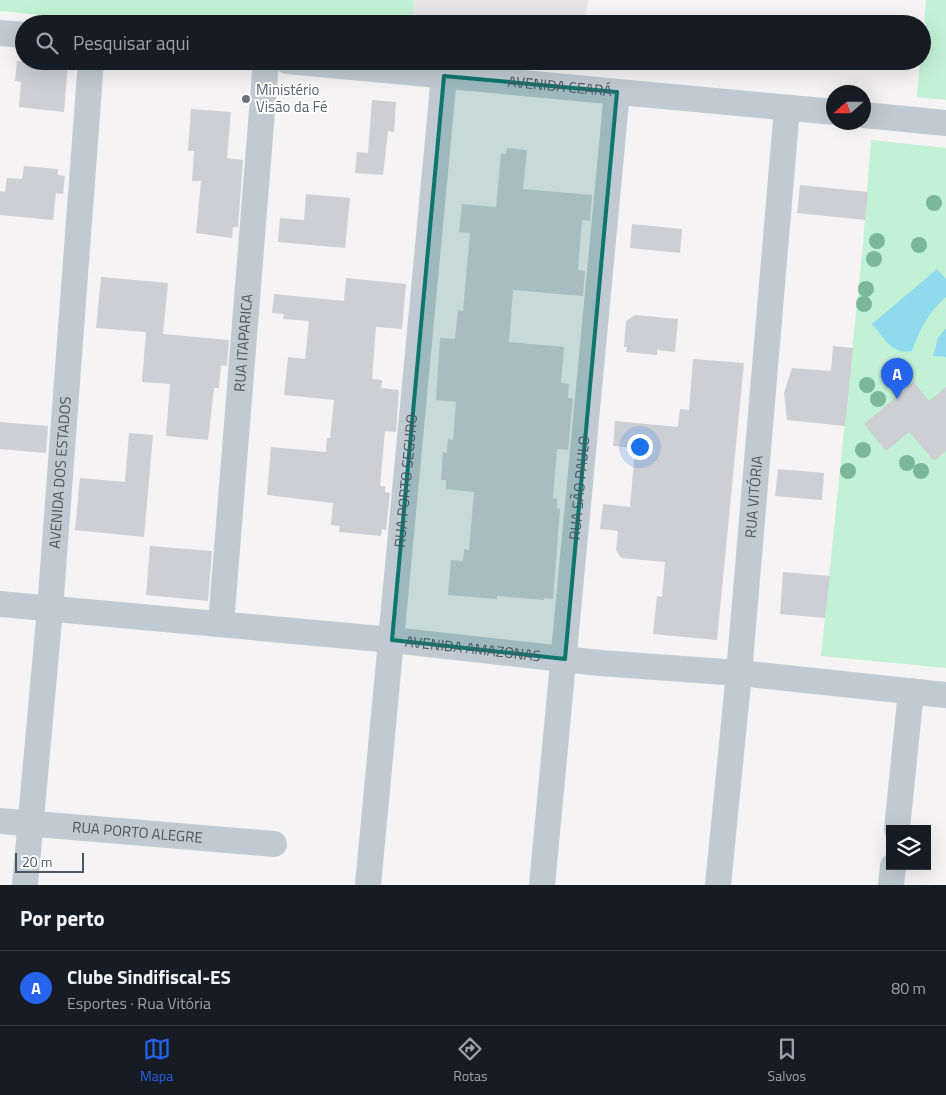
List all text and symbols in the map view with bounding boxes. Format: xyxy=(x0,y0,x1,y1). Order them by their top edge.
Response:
search box xyxy=(15,15,931,70)
text: Pesquisar aqui xyxy=(73,28,190,57)
icon: search xyxy=(33,29,61,57)
street label: AVENIDA CEARÁ xyxy=(507,70,613,102)
place label: Ministério Visão da Fé xyxy=(256,78,328,118)
north arrow xyxy=(826,85,871,130)
marker: Ministério Visão da Fé xyxy=(240,93,252,105)
street label: RUA ITAPARICA xyxy=(228,293,258,393)
pin: A xyxy=(881,358,913,399)
street label: AVENIDA DOS ESTADOS xyxy=(43,396,77,549)
street label: RUA PORTO SEGURO xyxy=(388,413,423,549)
street label: RUA SÃO PAULO xyxy=(563,434,595,541)
your location xyxy=(627,434,653,460)
street label: RUA VITÓRIA xyxy=(739,454,768,539)
street label: AVENIDA AMAZONAS xyxy=(404,630,542,667)
street label: RUA PORTO ALEGRE xyxy=(71,815,204,849)
map controls xyxy=(886,825,931,870)
button: layers xyxy=(886,825,931,870)
scale bar xyxy=(15,850,84,873)
text: 20 m xyxy=(22,851,52,872)
text: Por perto xyxy=(20,902,105,934)
text: Clube Sindifiscal-ES xyxy=(67,962,231,991)
text: A xyxy=(31,976,41,1000)
text: 80 m xyxy=(891,976,926,1000)
text: Esportes · Rua Vitória xyxy=(67,991,211,1015)
tab: Mapa xyxy=(140,1035,173,1086)
tab: Rotas xyxy=(453,1035,488,1086)
tab: Salvos xyxy=(768,1035,806,1086)

